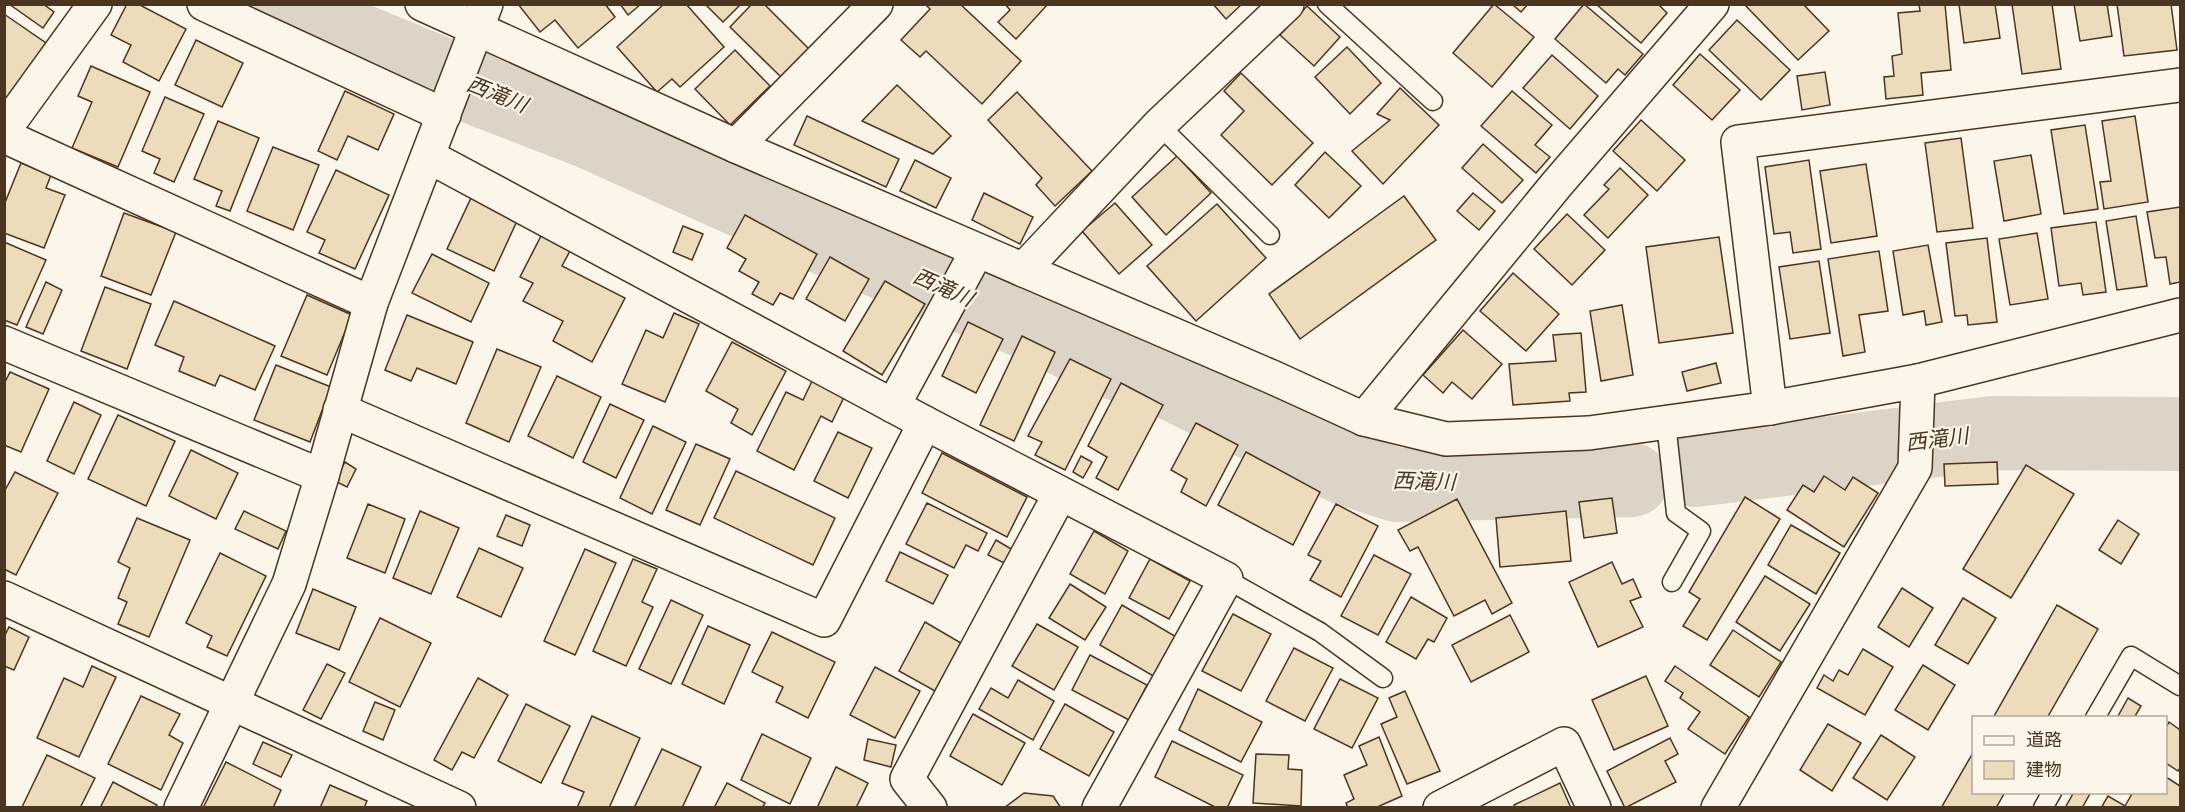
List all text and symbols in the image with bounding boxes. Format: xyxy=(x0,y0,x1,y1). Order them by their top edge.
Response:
water label: 西滝川 xyxy=(463,72,533,119)
water label: 西滝川 xyxy=(909,264,979,313)
water label: 西滝川 xyxy=(1904,424,1972,456)
water label: 西滝川 xyxy=(1392,468,1458,496)
legend xyxy=(1972,716,2167,794)
text: 道路 xyxy=(2026,730,2062,751)
text: 建物 xyxy=(2026,760,2062,781)

